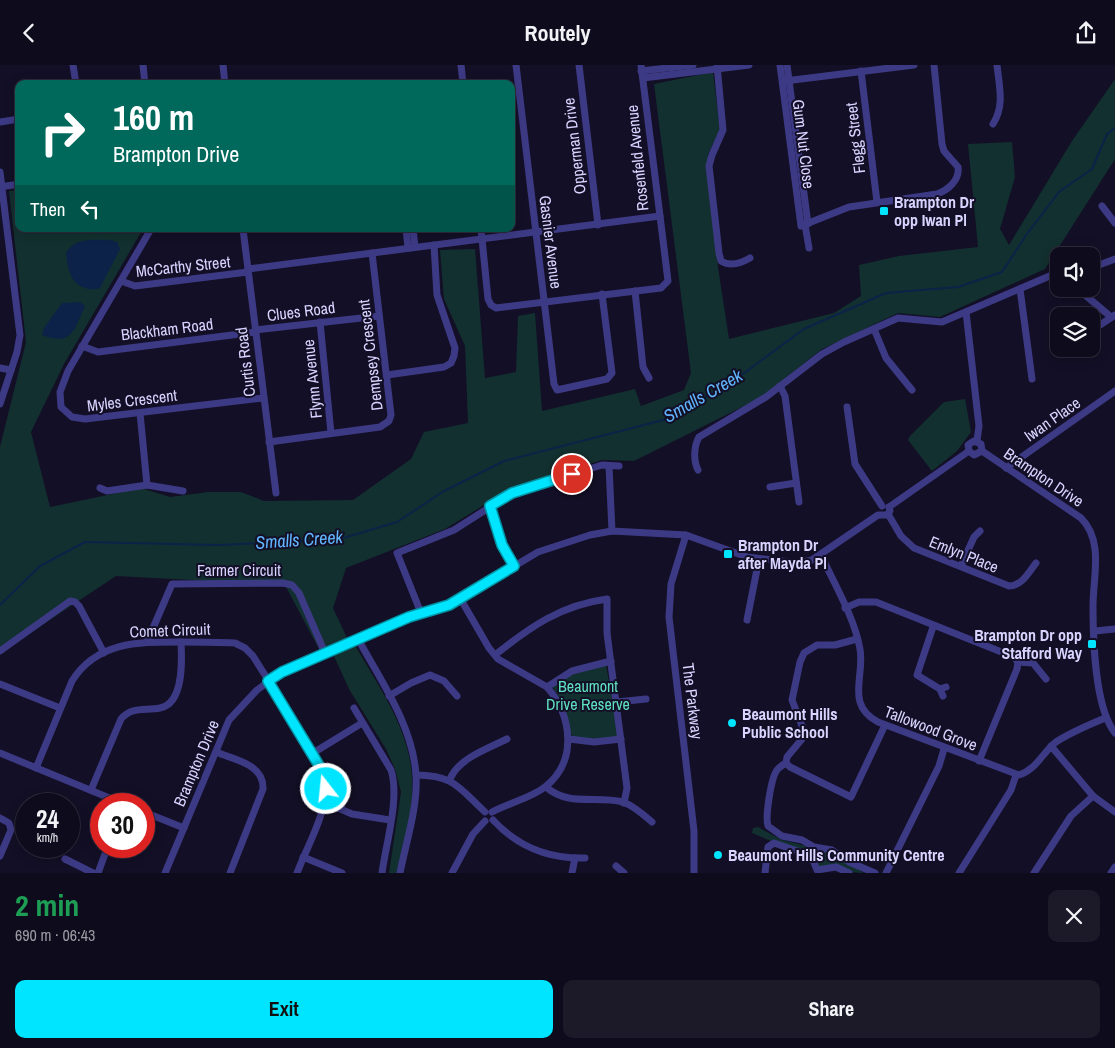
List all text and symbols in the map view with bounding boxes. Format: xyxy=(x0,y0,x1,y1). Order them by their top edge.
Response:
text: Routely xyxy=(524,18,591,48)
icon: back xyxy=(15,19,43,47)
icon: share xyxy=(1072,19,1100,47)
text: 160 m xyxy=(113,94,194,141)
street label: Opperman Drive xyxy=(557,97,591,195)
street label: Gum Nut Close xyxy=(788,98,820,190)
icon: right xyxy=(30,100,95,165)
street label: Flegg Street xyxy=(840,101,870,175)
street label: Rosenfeld Avenue xyxy=(621,104,653,212)
text: Brampton Drive xyxy=(113,139,239,169)
place label: Brampton Dr opp Iwan Pl xyxy=(894,191,975,231)
street label: Gasnier Avenue xyxy=(534,194,568,290)
icon: left xyxy=(76,195,104,223)
text: Then xyxy=(30,196,66,222)
marker: Brampton Dr opp Iwan Pl xyxy=(878,205,890,217)
map controls xyxy=(1050,247,1100,357)
button: sound xyxy=(1050,247,1100,297)
street label: McCarthy Street xyxy=(135,250,232,282)
street label: Clues Road xyxy=(266,296,336,326)
street label: Dempsey Crescent xyxy=(352,298,388,412)
button: layers xyxy=(1050,307,1100,357)
street label: Blackham Road xyxy=(120,312,214,346)
street label: Curtis Road xyxy=(230,326,260,398)
street label: Flynn Avenue xyxy=(297,338,327,420)
water label: Smalls Creek xyxy=(659,362,748,428)
street label: Myles Crescent xyxy=(86,384,179,416)
street label: Iwan Place xyxy=(1019,392,1085,446)
street label: Brampton Drive xyxy=(1000,442,1088,512)
pin xyxy=(551,453,593,495)
icon: arrive xyxy=(558,460,586,488)
water label: Smalls Creek xyxy=(254,524,344,555)
street label: Emlyn Place xyxy=(926,530,1002,578)
place label: Brampton Dr after Mayda Pl xyxy=(738,534,827,574)
marker: Brampton Dr after Mayda Pl xyxy=(722,548,734,560)
street label: Farmer Circuit xyxy=(197,559,281,581)
street label: Comet Circuit xyxy=(129,618,211,642)
place label: Brampton Dr opp Stafford Way xyxy=(974,624,1083,664)
marker: Brampton Dr opp Stafford Way xyxy=(1086,638,1098,650)
street label: The Parkway xyxy=(677,662,709,741)
park label: Beaumont Drive Reserve xyxy=(546,675,630,715)
street label: Tallowood Grove xyxy=(881,700,981,756)
place label: Beaumont Hills Public School xyxy=(742,703,838,743)
street label: Brampton Drive xyxy=(168,716,224,810)
marker: Beaumont Hills Public School xyxy=(726,717,738,729)
position arrow xyxy=(299,762,351,814)
speed limit sign: 30 xyxy=(90,793,155,858)
text: 24 xyxy=(36,802,59,836)
text: km/h xyxy=(37,830,58,846)
place label: Beaumont Hills Community Centre xyxy=(728,844,945,866)
marker: Beaumont Hills Community Centre xyxy=(712,849,724,861)
text: 2 min xyxy=(15,885,79,925)
button: close xyxy=(1048,890,1100,942)
text: 690 m · 06:43 xyxy=(15,924,95,946)
button: Exit xyxy=(15,980,553,1038)
button: Share xyxy=(563,980,1100,1038)

